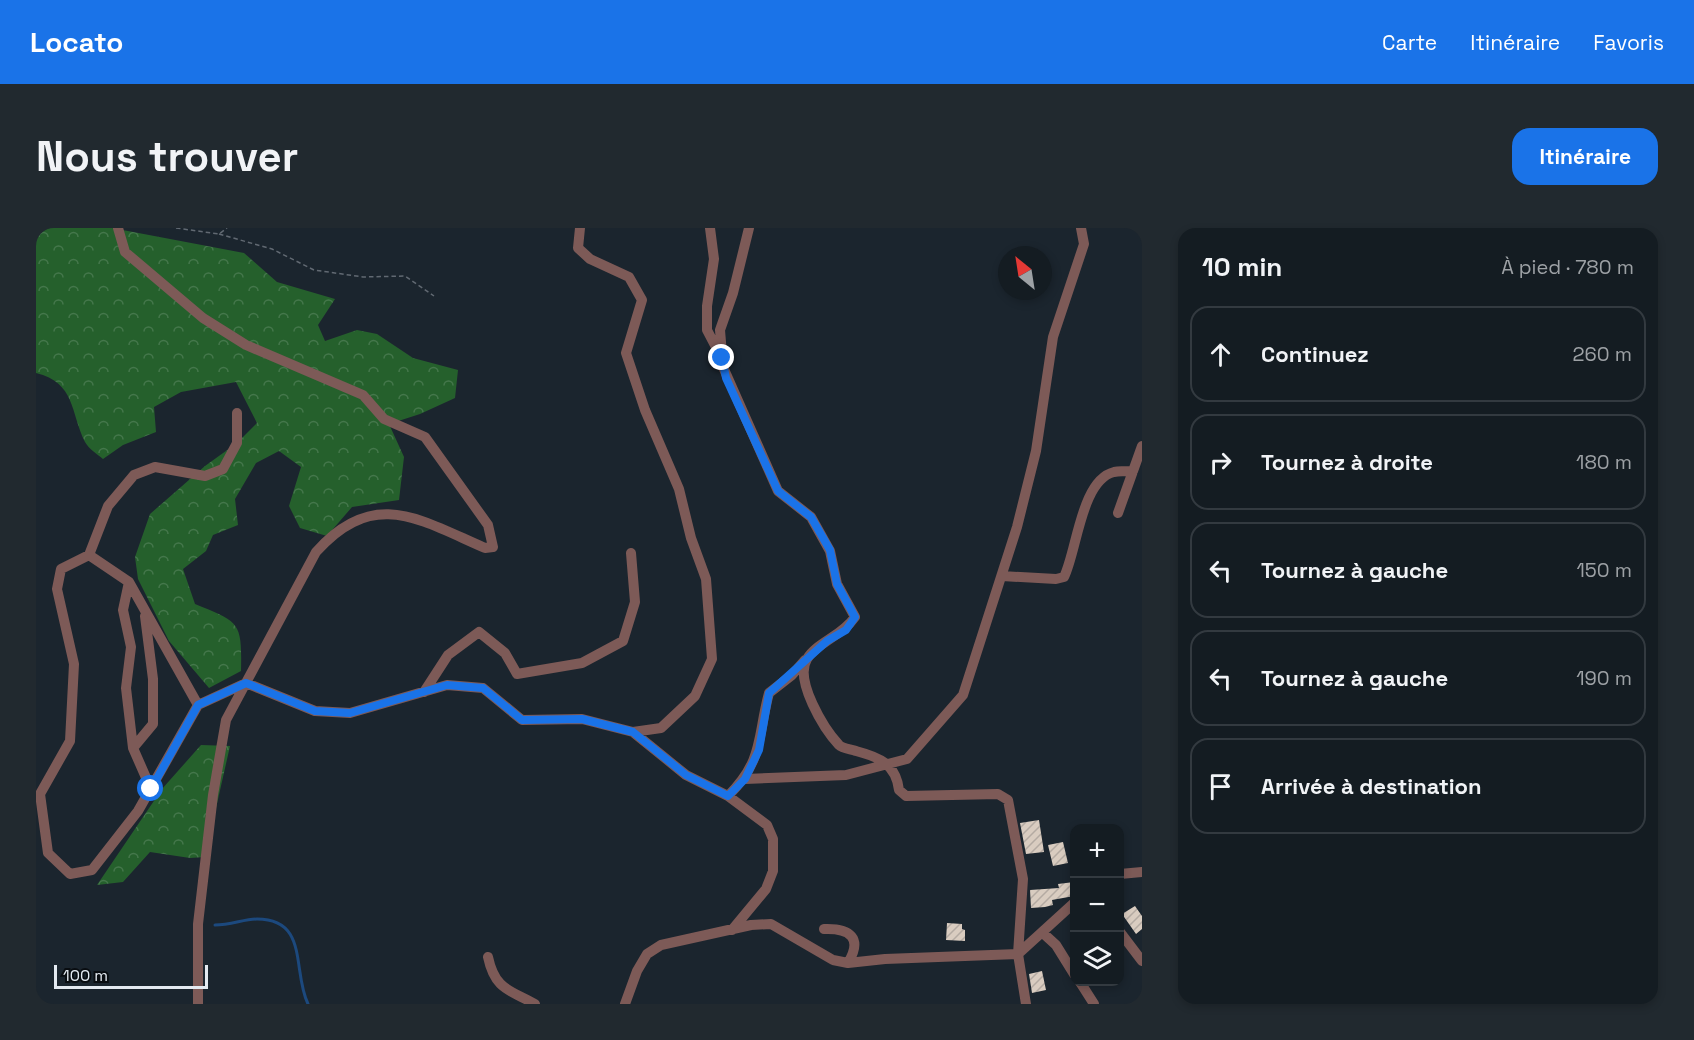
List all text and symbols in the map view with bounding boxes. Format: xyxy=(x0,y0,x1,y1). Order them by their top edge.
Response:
text: Locato xyxy=(30,24,123,60)
text: Carte xyxy=(1382,29,1437,56)
text: Itinéraire xyxy=(1470,29,1560,56)
text: Favoris xyxy=(1593,29,1664,56)
button: Itinéraire xyxy=(1512,128,1658,185)
text: Nous trouver xyxy=(36,130,298,183)
north arrow xyxy=(998,246,1052,300)
text: 10 min xyxy=(1202,250,1282,284)
text: À pied · 780 m xyxy=(1501,254,1634,280)
icon: ahead xyxy=(1204,338,1237,371)
text: Continuez xyxy=(1261,340,1369,368)
text: 260 m xyxy=(1573,341,1632,367)
route end xyxy=(708,344,734,370)
icon: right xyxy=(1204,446,1237,479)
text: Tournez à droite xyxy=(1261,448,1433,476)
text: 180 m xyxy=(1576,449,1632,475)
icon: left xyxy=(1204,554,1237,587)
text: Tournez à gauche xyxy=(1261,556,1448,584)
text: 150 m xyxy=(1577,557,1632,583)
icon: left xyxy=(1204,662,1237,695)
text: Tournez à gauche xyxy=(1261,664,1448,692)
text: 190 m xyxy=(1576,665,1632,691)
icon: arrive xyxy=(1204,770,1237,803)
text: Arrivée à destination xyxy=(1261,772,1482,800)
route start xyxy=(137,775,163,801)
map controls xyxy=(1070,824,1124,986)
button: + xyxy=(1070,824,1124,878)
button: − xyxy=(1070,878,1124,932)
button: layers xyxy=(1070,932,1124,986)
scale bar xyxy=(54,962,208,990)
text: 100 m xyxy=(63,965,108,986)

